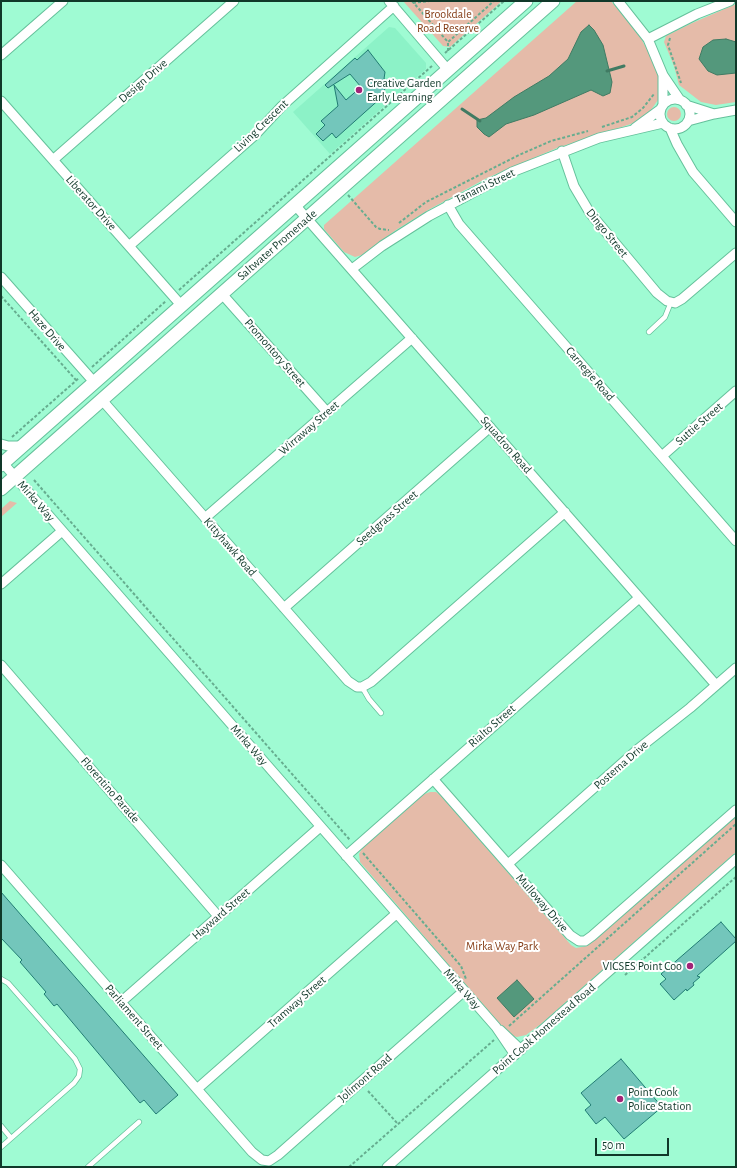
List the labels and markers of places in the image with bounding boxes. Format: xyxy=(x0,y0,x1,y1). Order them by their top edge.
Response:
place label: Creative Garden Early Learning xyxy=(367,76,441,104)
marker: Creative Garden Early Learning xyxy=(354,85,364,95)
place label: VICSES Point Coo xyxy=(603,959,682,973)
marker: VICSES Point Coo xyxy=(685,961,695,971)
place label: Point Cook Police Station xyxy=(628,1085,691,1113)
marker: Point Cook Police Station xyxy=(615,1094,625,1104)

